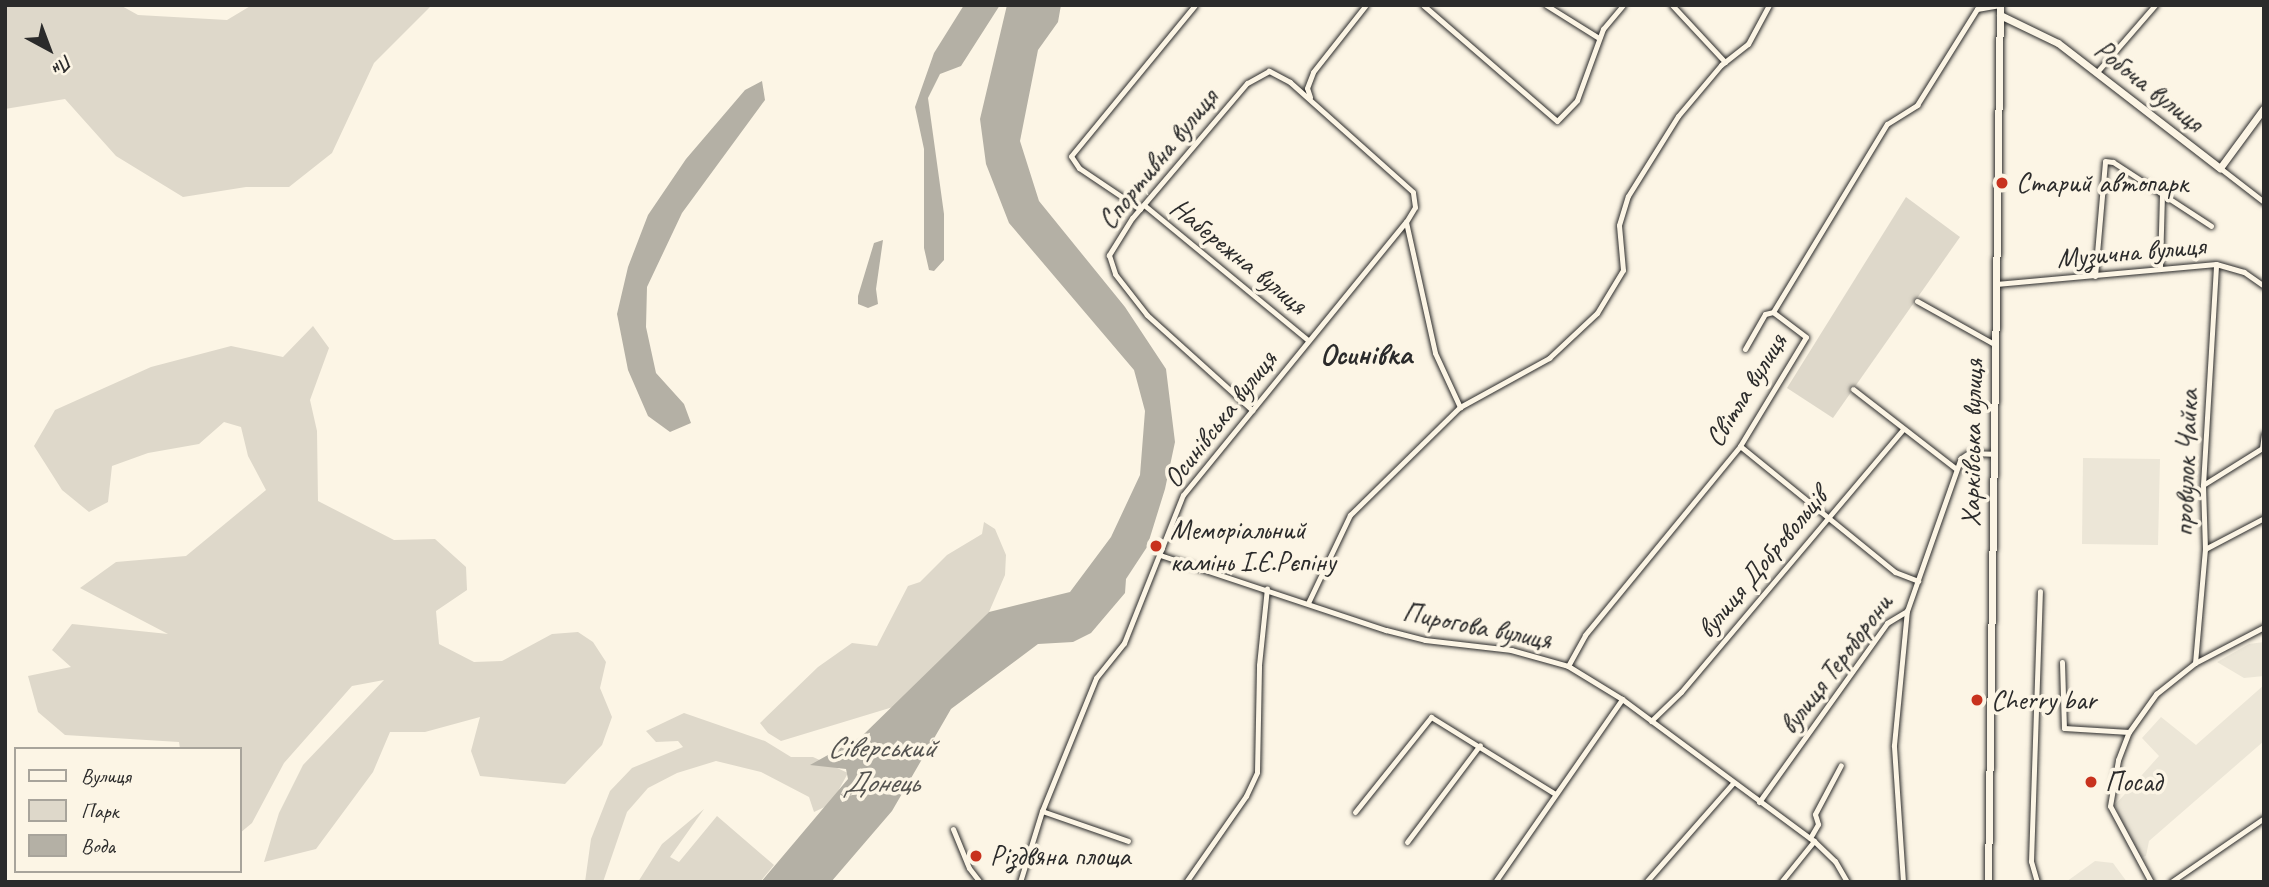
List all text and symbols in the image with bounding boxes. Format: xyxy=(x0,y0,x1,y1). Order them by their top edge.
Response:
north arrow xyxy=(14,14,84,84)
street label: Робоча вулиця xyxy=(2088,33,2210,139)
text: Пн xyxy=(47,49,78,80)
street label: Спортивна вулиця xyxy=(1091,82,1225,236)
place label: Старий автопарк xyxy=(2016,166,2188,200)
marker: Старий автопарк xyxy=(1994,175,2010,191)
street label: Набережна вулиця xyxy=(1163,190,1315,322)
street label: Музична вулиця xyxy=(2055,229,2207,275)
street label: Світла вулиця xyxy=(1698,327,1794,453)
district label: Осинівка xyxy=(1320,336,1412,372)
street label: Осинівська вулиця xyxy=(1156,343,1284,495)
street label: Харківська вулиця xyxy=(1954,358,1990,528)
street label: провулок Чайка xyxy=(2167,389,2205,537)
street label: вулиця Добровольців xyxy=(1690,481,1834,645)
place label: Меморіальний камінь І.Є.Рєпіну xyxy=(1170,513,1336,579)
marker: Меморіальний камінь І.Є.Рєпіну xyxy=(1148,538,1164,554)
street label: вулиця Тероборони xyxy=(1772,587,1900,741)
street label: Пирогова вулиця xyxy=(1399,595,1555,657)
place label: Cherry bar xyxy=(1991,683,2097,717)
marker: Cherry bar xyxy=(1969,692,1985,708)
water label: Сіверський Донець xyxy=(827,729,935,800)
legend xyxy=(14,747,242,873)
text: Вулиця xyxy=(81,763,131,789)
place label: Посад xyxy=(2105,765,2162,799)
marker: Посад xyxy=(2083,774,2099,790)
text: Парк xyxy=(81,798,118,824)
text: Вода xyxy=(81,833,115,859)
place label: Різдвяна площа xyxy=(990,839,1129,873)
marker: Різдвяна площа xyxy=(968,848,984,864)

